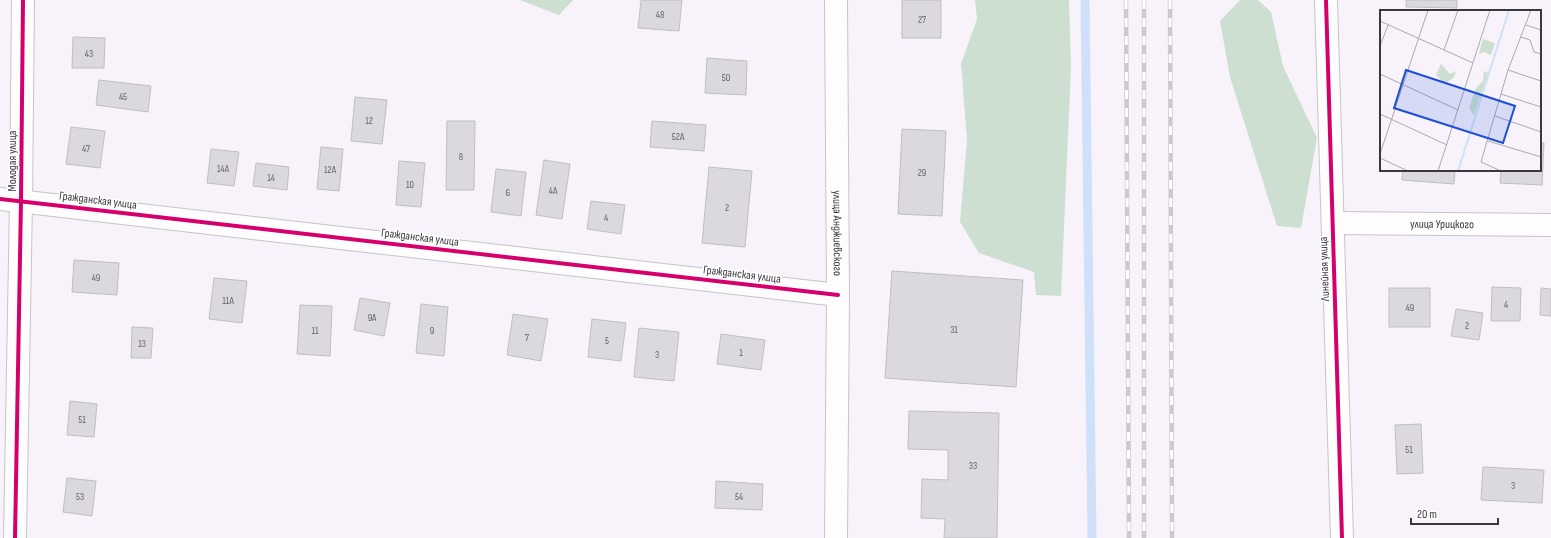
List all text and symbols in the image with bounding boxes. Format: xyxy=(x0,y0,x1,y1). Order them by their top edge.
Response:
house number: 48 xyxy=(656,9,664,21)
inset map xyxy=(1380,10,1541,171)
house number: 27 xyxy=(918,14,926,26)
house number: 43 xyxy=(85,48,93,60)
house number: 50 xyxy=(722,72,730,84)
house number: 45 xyxy=(119,91,127,103)
house number: 12 xyxy=(365,115,373,127)
street label: Молодая улица xyxy=(5,130,20,191)
house number: 52А xyxy=(672,131,685,143)
house number: 47 xyxy=(82,143,90,155)
house number: 8 xyxy=(459,151,463,163)
house number: 14А xyxy=(217,163,230,175)
house number: 12А xyxy=(324,164,337,176)
house number: 29 xyxy=(918,167,926,179)
house number: 14 xyxy=(267,172,275,184)
house number: 10 xyxy=(406,179,414,191)
house number: 4А xyxy=(549,185,558,197)
house number: 6 xyxy=(506,187,510,199)
street label: Гражданская улица xyxy=(58,188,138,213)
street label: улица Анджиевского xyxy=(829,190,845,276)
house number: 2 xyxy=(725,202,729,214)
house number: 4 xyxy=(604,212,608,224)
street label: улица Урицкого xyxy=(1410,217,1474,232)
street label: Гражданская улица xyxy=(380,225,460,250)
street label: Линейная улица xyxy=(1316,236,1333,303)
street label: Гражданская улица xyxy=(702,262,782,287)
house number: 49 xyxy=(92,272,100,284)
house number: 11А xyxy=(222,295,234,307)
house number: 4 xyxy=(1504,299,1508,311)
house number: 49 xyxy=(1406,302,1414,314)
house number: 9А xyxy=(368,312,377,324)
house number: 2 xyxy=(1465,320,1469,332)
house number: 31 xyxy=(950,324,958,336)
house number: 11 xyxy=(312,325,319,337)
house number: 9 xyxy=(430,325,434,337)
house number: 7 xyxy=(525,332,529,344)
house number: 5 xyxy=(605,335,609,347)
house number: 13 xyxy=(138,338,146,350)
house number: 1 xyxy=(739,347,743,359)
house number: 3 xyxy=(655,349,659,361)
house number: 51 xyxy=(78,414,86,426)
house number: 51 xyxy=(1405,444,1413,456)
house number: 33 xyxy=(969,460,977,472)
house number: 3 xyxy=(1511,480,1515,492)
house number: 53 xyxy=(76,491,84,503)
house number: 54 xyxy=(735,491,743,503)
scale bar xyxy=(1411,500,1498,526)
text: 20 m xyxy=(1417,507,1437,522)

